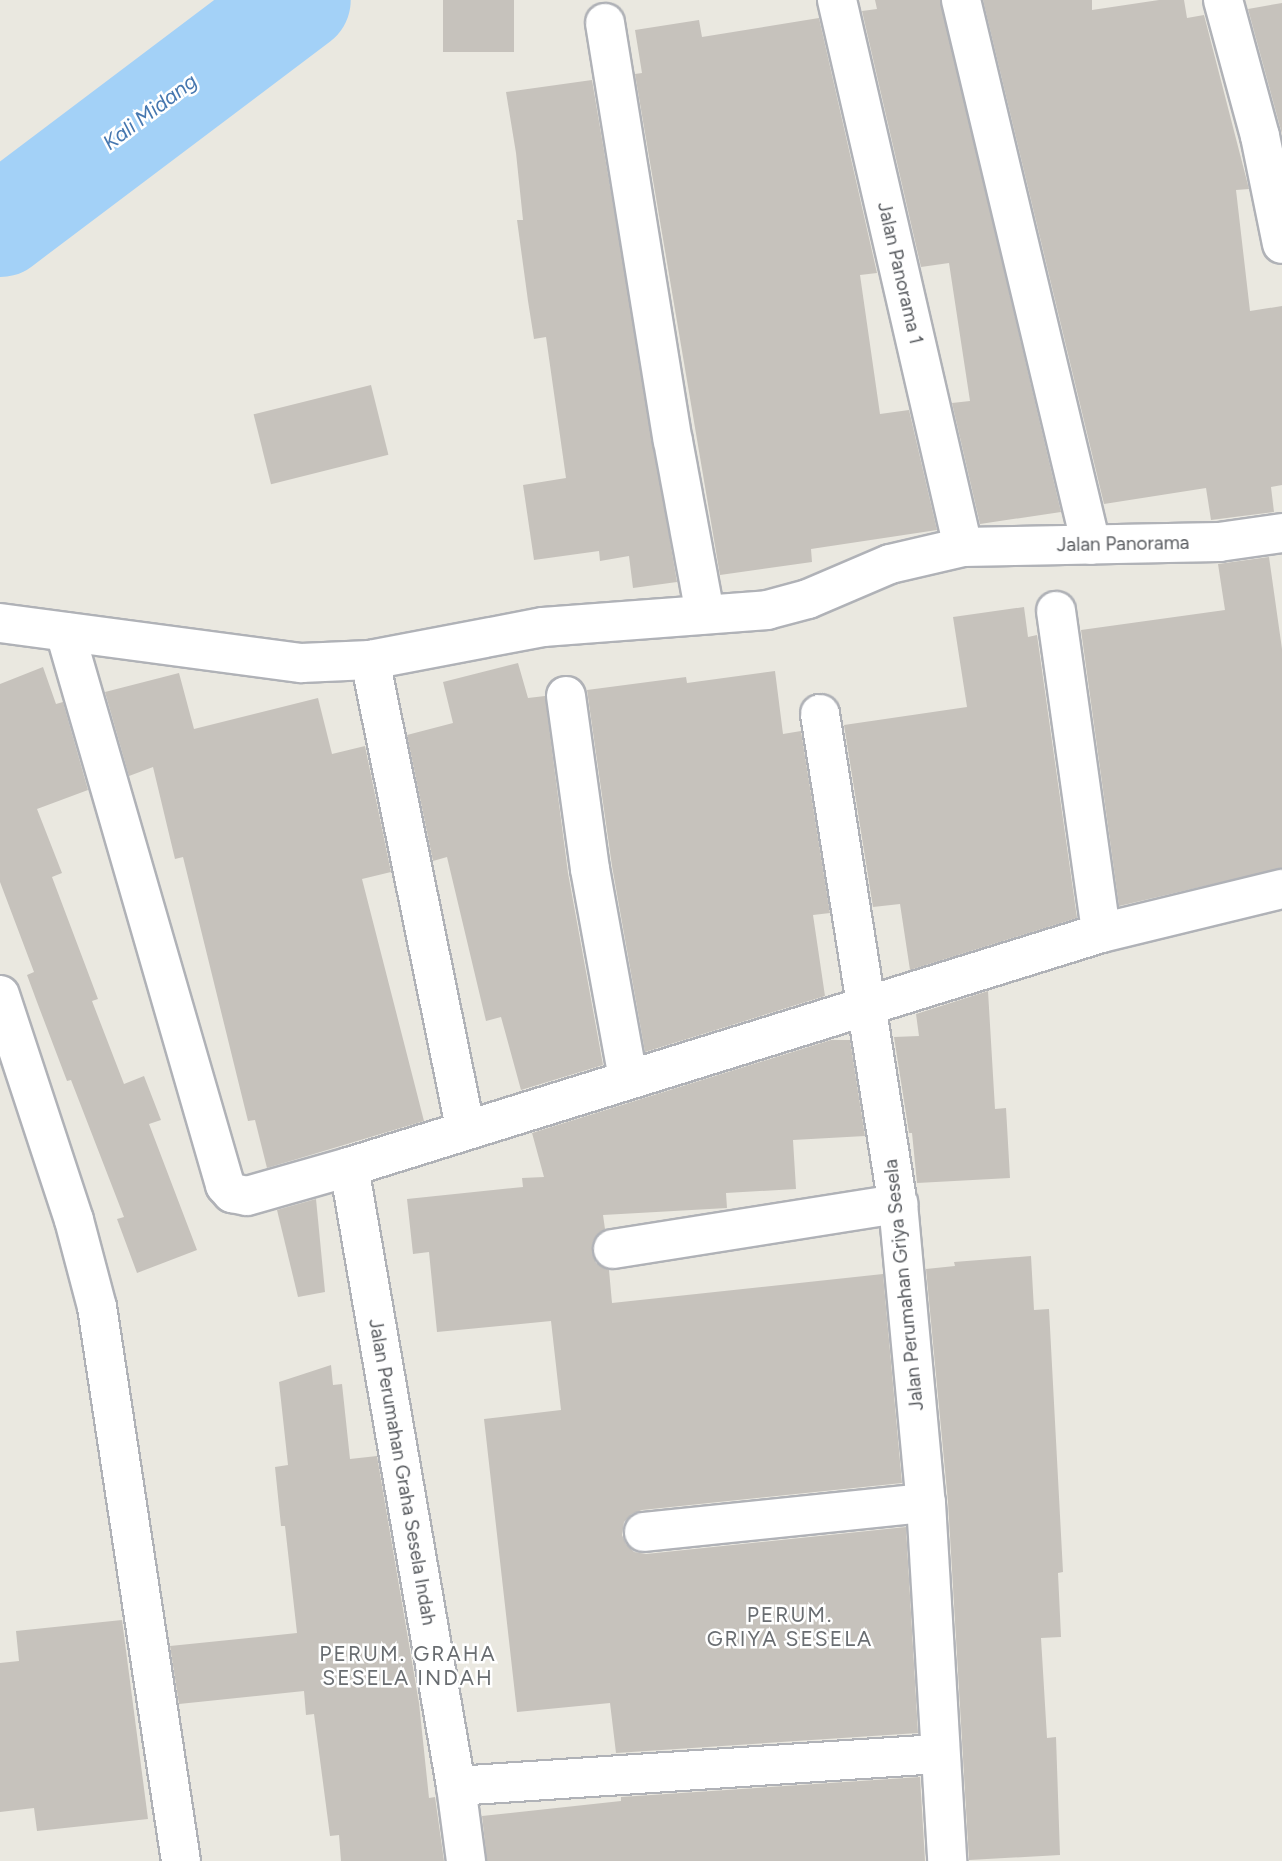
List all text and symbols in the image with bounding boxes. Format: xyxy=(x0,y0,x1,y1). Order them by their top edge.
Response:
water label: Kali Midang xyxy=(98,69,202,155)
street label: Jalan Panorama 1 xyxy=(873,200,927,346)
street label: Jalan Panorama xyxy=(1056,531,1190,557)
street label: Jalan Perumahan Griya Sesela xyxy=(879,1158,929,1412)
street label: Jalan Perumahan Graha Sesela Indah xyxy=(364,1317,440,1627)
district label: PERUM. GRIYA SESELA xyxy=(708,1602,872,1652)
district label: PERUM. GRAHA SESELA INDAH xyxy=(321,1641,495,1691)

